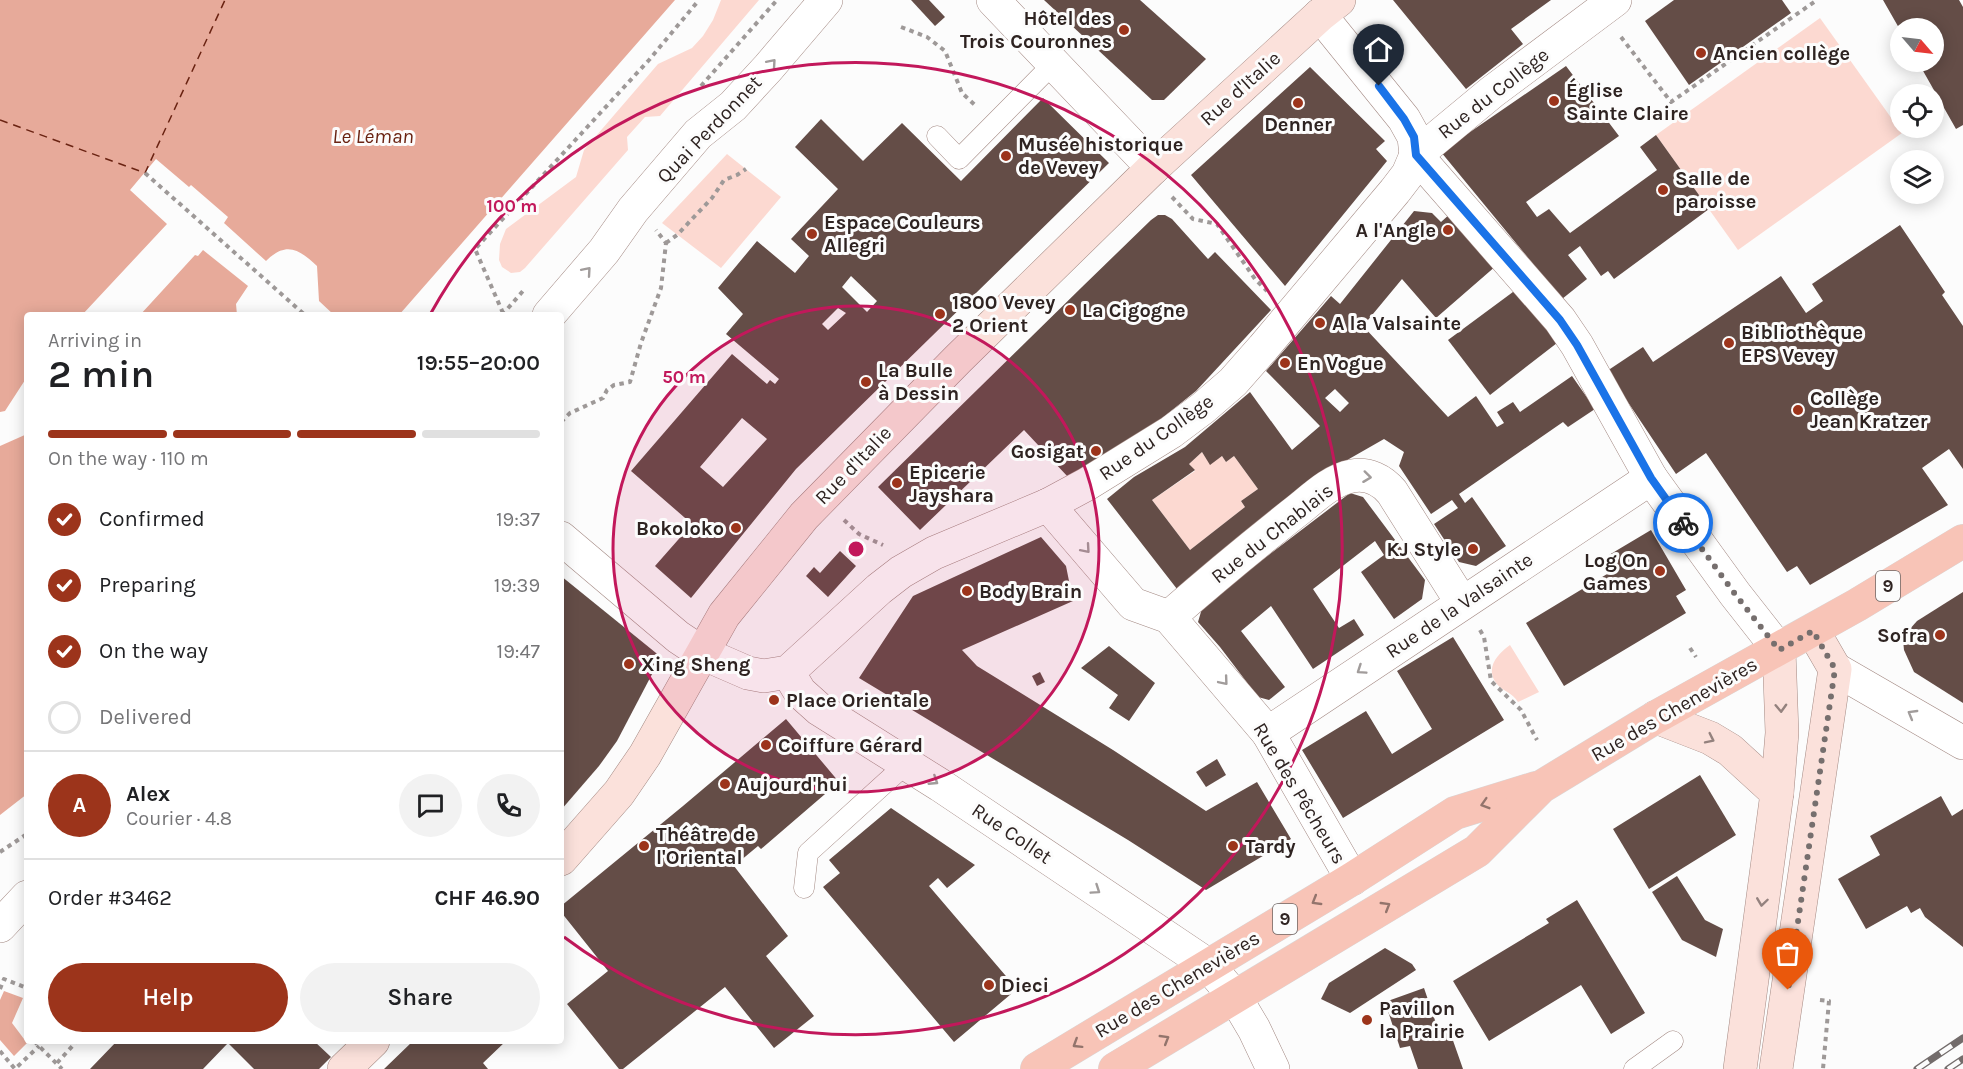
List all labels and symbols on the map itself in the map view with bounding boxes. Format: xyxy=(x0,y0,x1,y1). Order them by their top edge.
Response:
place label: Hôtel des Trois Couronnes xyxy=(960,7,1112,53)
north arrow xyxy=(1890,18,1944,72)
marker: Hôtel des Trois Couronnes xyxy=(1117,23,1131,37)
pin xyxy=(1353,24,1404,86)
place label: Ancien collège xyxy=(1713,42,1850,65)
street label: Rue du Collège xyxy=(1433,43,1553,144)
street label: Rue d'Italie xyxy=(1196,46,1285,130)
marker: Ancien collège xyxy=(1694,46,1708,60)
one-way arrow xyxy=(765,59,776,70)
street label: Quai Perdonnet xyxy=(652,71,767,188)
place label: Église Sainte Claire xyxy=(1566,77,1689,125)
marker: Église Sainte Claire xyxy=(1547,94,1561,108)
marker: Denner xyxy=(1291,96,1305,110)
place label: Denner xyxy=(1264,113,1332,136)
water label: Le Léman xyxy=(332,124,414,148)
place label: Musée historique de Vevey xyxy=(1018,133,1183,179)
marker: Musée historique de Vevey xyxy=(999,149,1013,163)
place label: Salle de paroisse xyxy=(1675,167,1756,213)
marker: Salle de paroisse xyxy=(1656,183,1670,197)
text: 100 m xyxy=(487,195,537,217)
place label: Espace Couleurs Allegri xyxy=(824,211,981,257)
place label: A l'Angle xyxy=(1355,219,1436,242)
marker: A l'Angle xyxy=(1441,223,1455,237)
marker: Espace Couleurs Allegri xyxy=(805,227,819,241)
one-way arrow xyxy=(580,267,591,278)
place label: 1800 Vevey 2 Orient xyxy=(952,291,1055,337)
place label: La Cigogne xyxy=(1082,299,1186,322)
marker: La Cigogne xyxy=(1063,303,1077,317)
marker: 1800 Vevey 2 Orient xyxy=(933,307,947,321)
place label: A la Valsainte xyxy=(1332,312,1461,335)
marker: A la Valsainte xyxy=(1313,316,1327,330)
place label: Bibliothèque EPS Vevey xyxy=(1741,321,1863,367)
marker: Bibliothèque EPS Vevey xyxy=(1722,336,1736,350)
place label: En Vogue xyxy=(1297,352,1384,375)
marker: En Vogue xyxy=(1278,356,1292,370)
place label: La Bulle à Dessin xyxy=(878,359,959,405)
text: 50 m xyxy=(662,366,706,388)
marker: La Bulle à Dessin xyxy=(859,375,873,389)
place label: Collège Jean Kratzer xyxy=(1810,387,1928,433)
street label: Rue du Collège xyxy=(1095,389,1218,485)
marker: Collège Jean Kratzer xyxy=(1791,403,1805,417)
street label: Rue d'Italie xyxy=(810,421,896,509)
place label: Gosigat xyxy=(1011,440,1084,463)
marker: Gosigat xyxy=(1089,444,1103,458)
place label: Epicerie Jayshara xyxy=(909,461,994,507)
one-way arrow xyxy=(1363,471,1372,483)
marker: Epicerie Jayshara xyxy=(890,476,904,490)
street label: Rue du Chablais xyxy=(1207,479,1338,588)
courier xyxy=(1653,493,1713,553)
place label: Bokoloko xyxy=(636,517,724,540)
marker: Bokoloko xyxy=(729,521,743,535)
place label: KJ Style xyxy=(1387,538,1461,561)
centre of rings xyxy=(846,539,866,559)
one-way arrow xyxy=(1079,542,1090,553)
marker: KJ Style xyxy=(1466,542,1480,556)
street label: Rue de la Valsainte xyxy=(1381,548,1537,663)
place label: Log On Games xyxy=(1583,549,1648,595)
marker: Log On Games xyxy=(1653,564,1667,578)
road number: 9 xyxy=(1876,571,1900,601)
place label: Body Brain xyxy=(979,580,1082,603)
marker: Body Brain xyxy=(960,584,974,598)
place label: Sofra xyxy=(1877,624,1928,647)
marker: Sofra xyxy=(1933,628,1947,642)
street label: Rue des Chenevières xyxy=(1587,652,1761,766)
place label: Xing Sheng xyxy=(641,653,751,676)
marker: Xing Sheng xyxy=(622,657,636,671)
one-way arrow xyxy=(1357,663,1368,674)
one-way arrow xyxy=(1217,674,1228,685)
place label: Place Orientale xyxy=(786,689,929,712)
marker: Place Orientale xyxy=(767,693,781,707)
one-way arrow xyxy=(1775,704,1787,713)
one-way arrow xyxy=(1908,710,1918,721)
street label: Rue des Pêcheurs xyxy=(1248,718,1351,868)
one-way arrow xyxy=(1704,732,1715,744)
place label: Coiffure Gérard xyxy=(778,734,923,757)
marker: Coiffure Gérard xyxy=(759,738,773,752)
place label: Aujourd'hui xyxy=(737,773,848,796)
one-way arrow xyxy=(928,774,938,786)
marker: Aujourd'hui xyxy=(718,777,732,791)
one-way arrow xyxy=(1480,797,1491,809)
street label: Rue Collet xyxy=(967,798,1057,869)
place label: Théâtre de l'Oriental xyxy=(656,823,756,869)
place label: Tardy xyxy=(1245,835,1296,858)
marker: Théâtre de l'Oriental xyxy=(637,839,651,853)
marker: Tardy xyxy=(1226,839,1240,853)
one-way arrow xyxy=(1090,882,1100,894)
one-way arrow xyxy=(1312,893,1322,905)
one-way arrow xyxy=(1756,897,1769,906)
one-way arrow xyxy=(1380,901,1390,913)
road number: 9 xyxy=(1273,904,1297,934)
street label: Rue des Chenevières xyxy=(1091,926,1264,1043)
pin xyxy=(1762,928,1813,990)
place label: Dieci xyxy=(1001,974,1049,997)
marker: Dieci xyxy=(982,978,996,992)
place label: Pavillon la Prairie xyxy=(1379,997,1465,1043)
marker: Pavillon la Prairie xyxy=(1360,1013,1374,1027)
one-way arrow xyxy=(1159,1034,1169,1046)
one-way arrow xyxy=(1073,1037,1083,1049)

